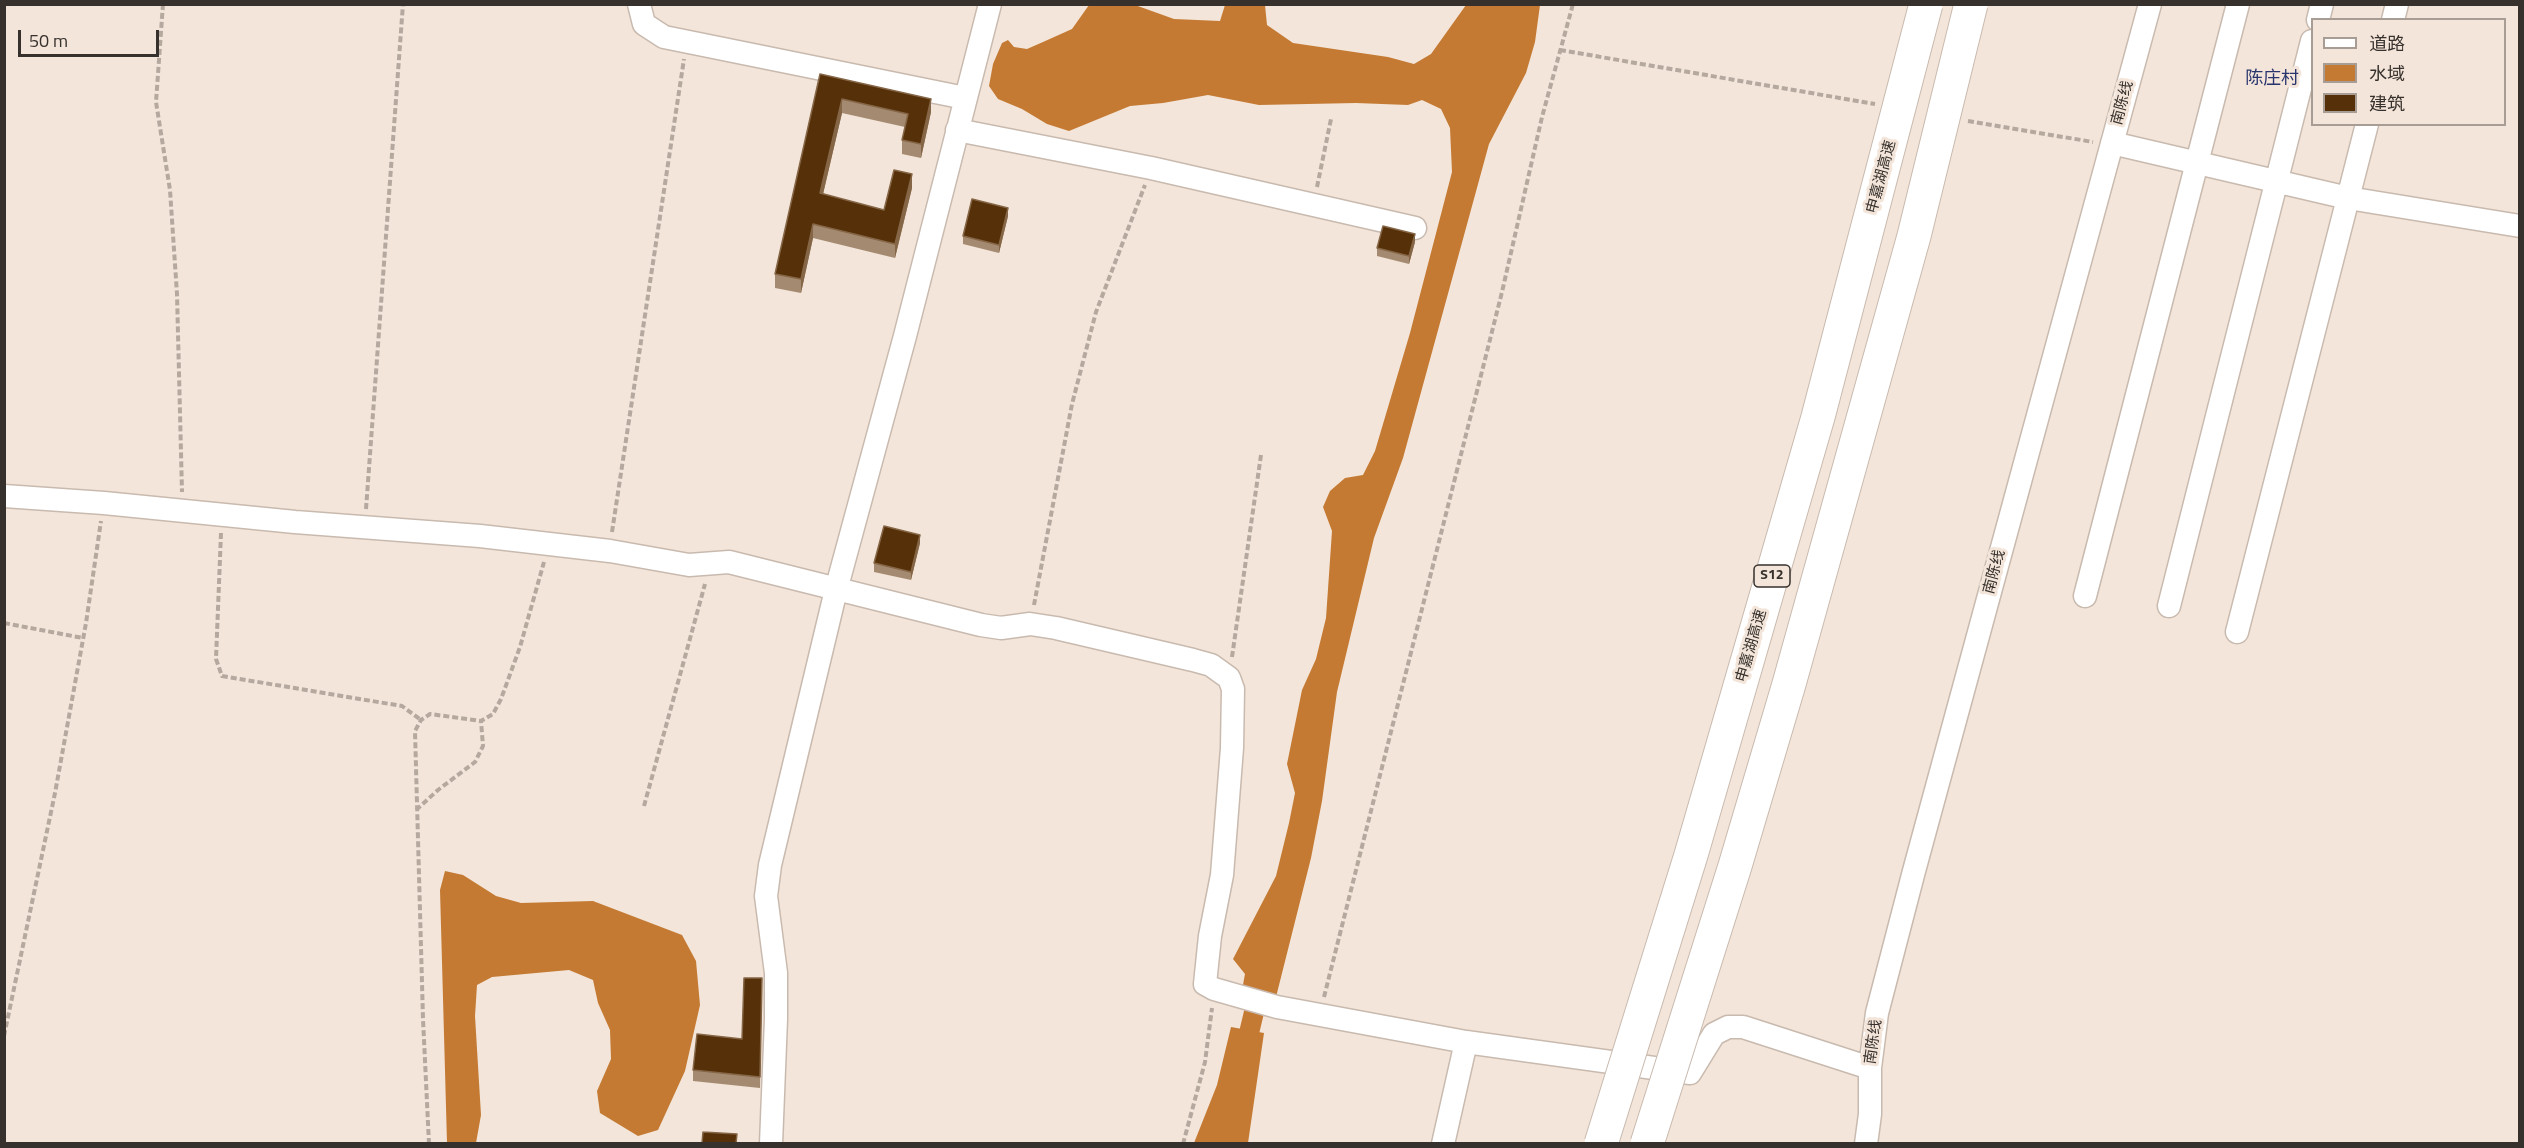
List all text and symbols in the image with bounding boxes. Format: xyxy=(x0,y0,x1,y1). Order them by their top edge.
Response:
scale bar xyxy=(21,18,162,56)
legend xyxy=(2311,18,2506,126)
text: 50 m xyxy=(29,27,68,54)
text: 道路 xyxy=(2369,30,2405,57)
text: 水域 xyxy=(2369,60,2405,87)
district label: 陈庄村 xyxy=(2245,69,2299,91)
street label: 南陈线 xyxy=(2108,79,2138,127)
text: 建筑 xyxy=(2369,90,2405,117)
street label: 申嘉湖高速 xyxy=(1864,138,1900,216)
street label: 南陈线 xyxy=(1980,548,2010,596)
road number: S12 xyxy=(1754,565,1790,587)
street label: 申嘉湖高速 xyxy=(1733,607,1771,685)
street label: 南陈线 xyxy=(1862,1018,1886,1066)

